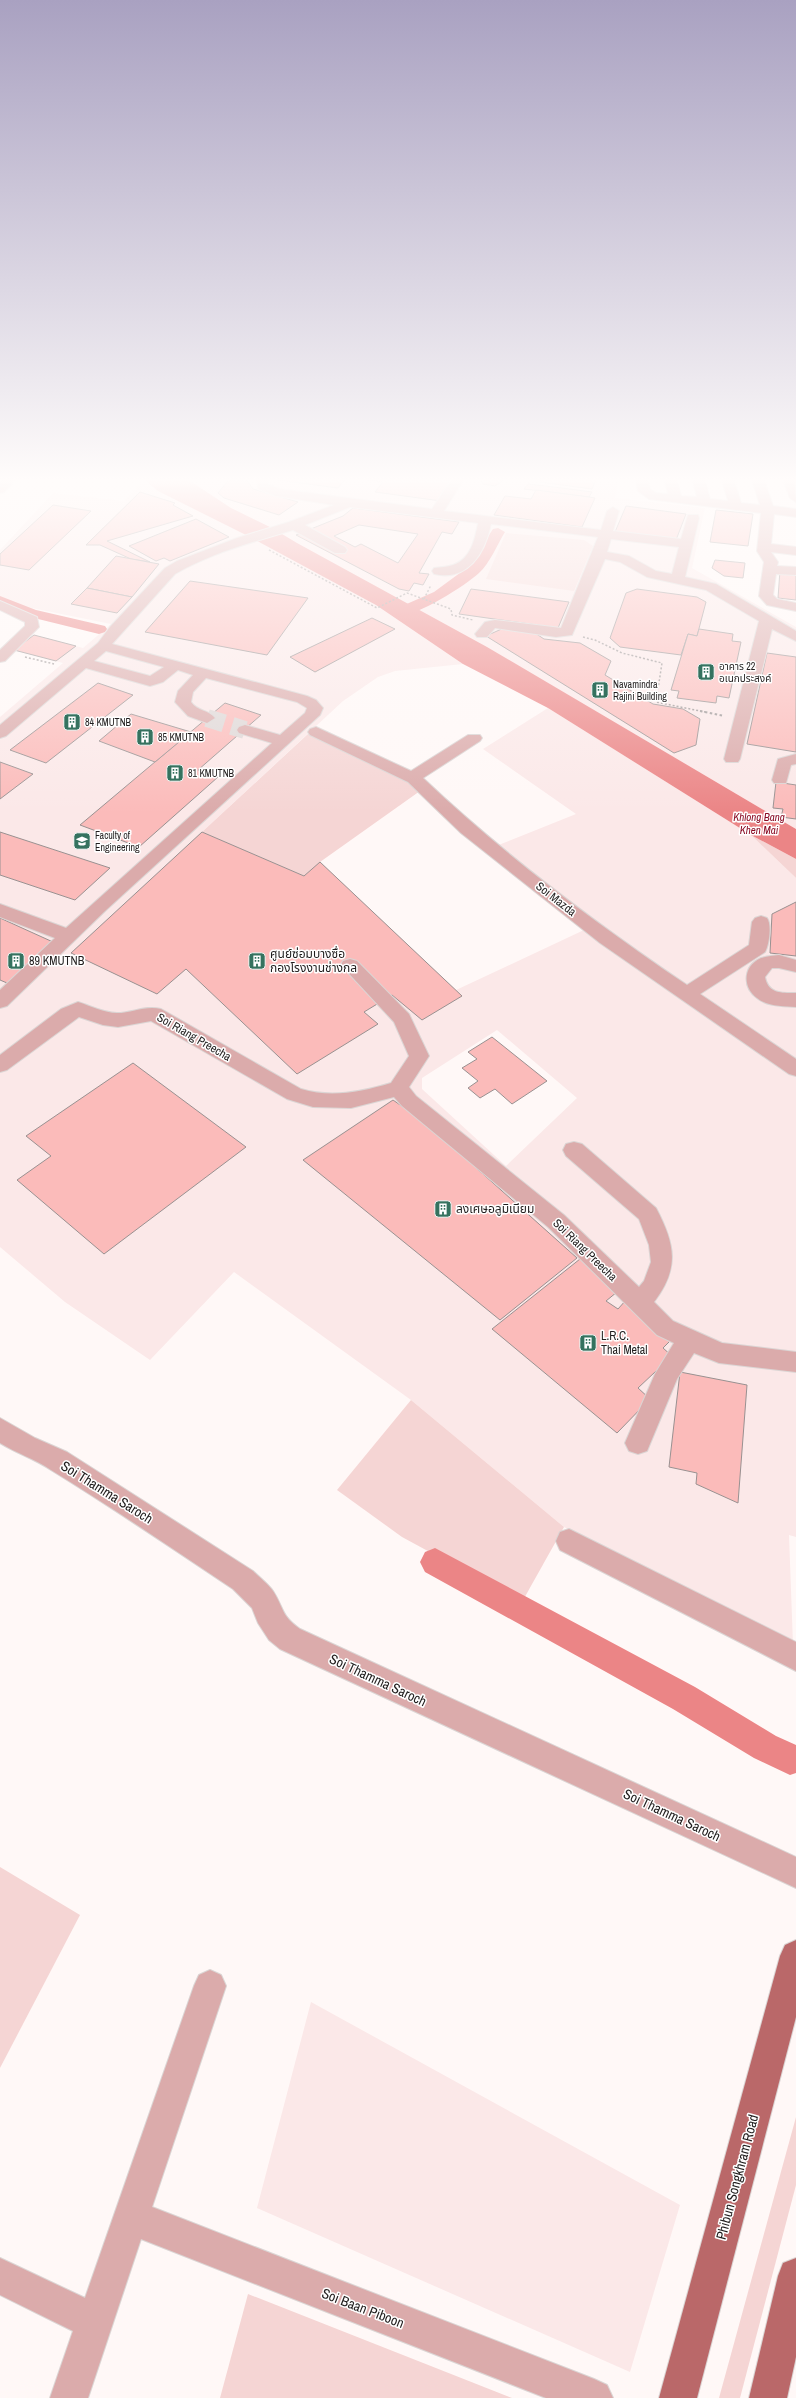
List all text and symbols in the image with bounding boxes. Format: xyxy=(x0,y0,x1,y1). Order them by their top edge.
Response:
place label: อาคาร 22 อเนกประสงค์ xyxy=(719,660,771,685)
building icon: อาคาร 22 อเนกประสงค์ xyxy=(696,662,716,682)
place label: Navamindra Rajini Building xyxy=(613,678,667,703)
building icon: Navamindra Rajini Building xyxy=(590,680,610,700)
building icon: 84 KMUTNB xyxy=(62,712,82,732)
place label: 84 KMUTNB xyxy=(85,716,132,729)
building icon: 85 KMUTNB xyxy=(135,727,155,747)
place label: 85 KMUTNB xyxy=(158,731,205,744)
building icon: 81 KMUTNB xyxy=(165,763,185,783)
place label: 81 KMUTNB xyxy=(188,767,235,780)
water label: Khlong Bang Khen Mai xyxy=(733,810,785,837)
place label: Faculty of Engineering xyxy=(95,829,140,854)
school or university icon: Faculty of Engineering xyxy=(72,831,92,851)
street label: Soi Mazda xyxy=(533,878,580,920)
place label: ศูนย์ซ่อมบางซื่อ กองโรงงานช่างกล xyxy=(270,945,357,976)
building icon: 89 KMUTNB xyxy=(6,951,26,971)
building icon: ศูนย์ซ่อมบางซื่อ กองโรงงานช่างกล xyxy=(247,951,267,971)
place label: 89 KMUTNB xyxy=(29,953,85,969)
street label: Soi Riang Preecha xyxy=(154,1009,234,1065)
building icon: ลงเศษอลูมิเนียม xyxy=(433,1199,453,1219)
place label: ลงเศษอลูมิเนียม xyxy=(456,1201,534,1217)
street label: Soi Riang Preecha xyxy=(550,1215,621,1285)
place label: L.R.C. Thai Metal xyxy=(601,1328,648,1358)
building icon: L.R.C. Thai Metal xyxy=(578,1333,598,1353)
street label: Soi Thamma Saroch xyxy=(58,1457,156,1527)
street label: Soi Thamma Saroch xyxy=(327,1650,429,1710)
street label: Soi Thamma Saroch xyxy=(621,1785,723,1845)
street label: Phibun Songkhram Road xyxy=(712,2112,762,2242)
street label: Soi Baan Piboon xyxy=(319,2284,407,2332)

